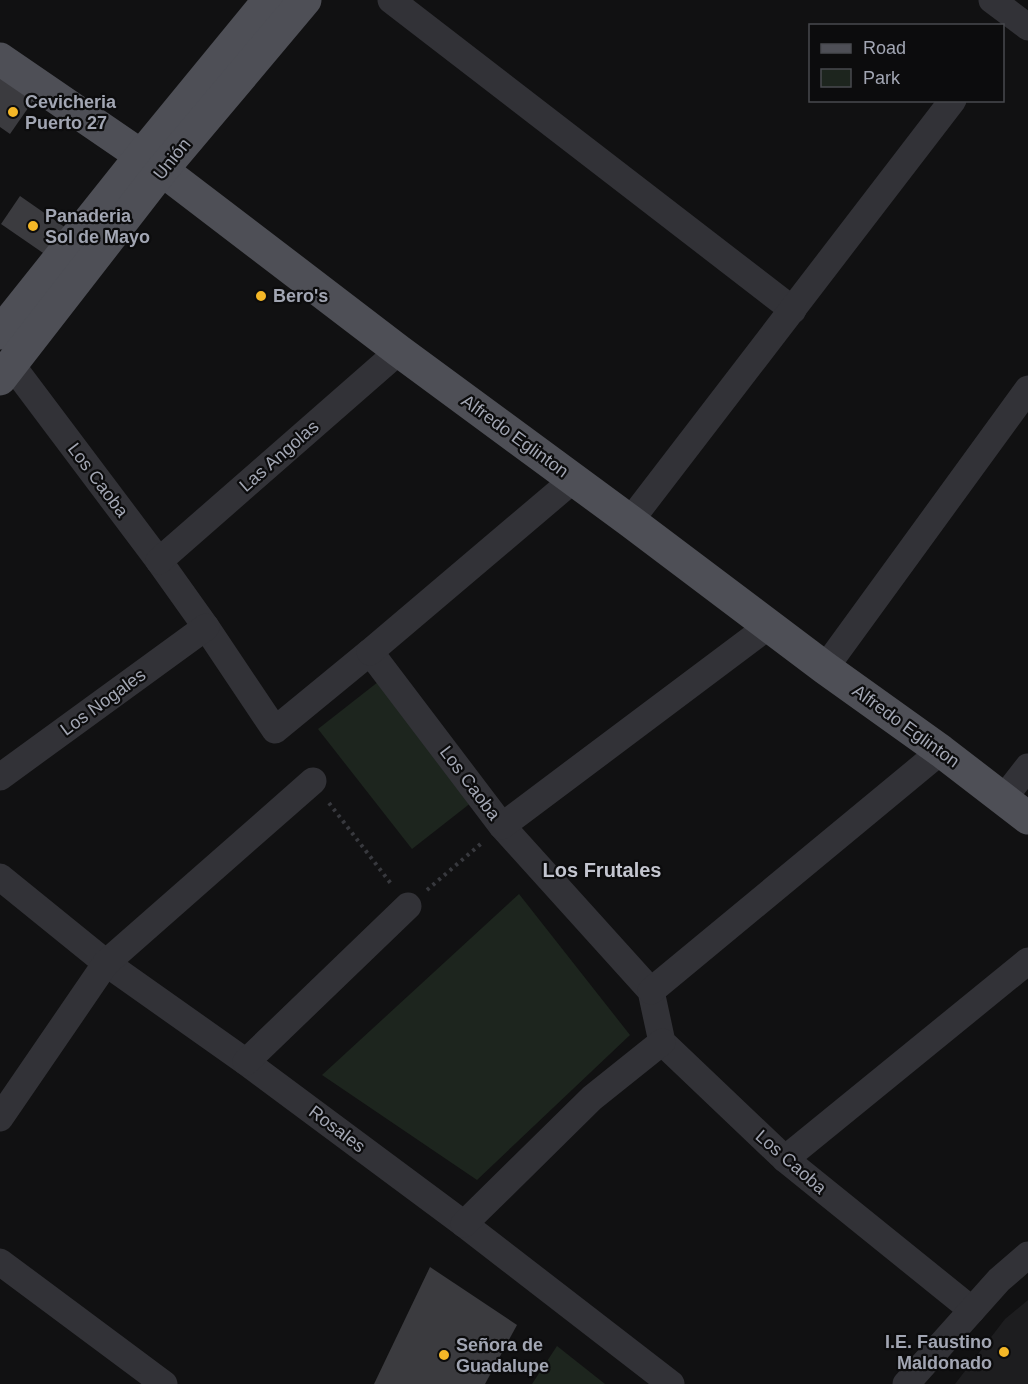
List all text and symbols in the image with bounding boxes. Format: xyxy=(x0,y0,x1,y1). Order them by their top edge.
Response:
legend xyxy=(809,24,1004,102)
text: Road xyxy=(863,38,906,58)
text: Park xyxy=(863,68,901,88)
place label: Cevicheria Puerto 27 xyxy=(25,92,117,133)
marker: Cevicheria Puerto 27 xyxy=(6,105,20,119)
street label: Unión xyxy=(149,134,195,184)
place label: Panaderia Sol de Mayo xyxy=(45,206,150,247)
marker: Panaderia Sol de Mayo xyxy=(26,219,40,233)
place label: Bero's xyxy=(273,286,328,306)
marker: Bero's xyxy=(254,289,268,303)
street label: Alfredo Eglinton xyxy=(458,391,572,481)
street label: Las Angolas xyxy=(235,416,323,496)
street label: Los Caoba xyxy=(64,439,133,522)
street label: Los Nogales xyxy=(57,664,149,740)
street label: Alfredo Eglinton xyxy=(849,681,963,771)
street label: Los Caoba xyxy=(436,742,505,825)
district label: Los Frutales xyxy=(543,859,661,881)
street label: Rosales xyxy=(305,1101,369,1157)
street label: Los Caoba xyxy=(752,1126,831,1199)
place label: I.E. Faustino Maldonado xyxy=(885,1332,992,1373)
place label: Señora de Guadalupe xyxy=(456,1335,549,1376)
marker: I.E. Faustino Maldonado xyxy=(997,1345,1011,1359)
marker: Señora de Guadalupe xyxy=(437,1348,451,1362)

